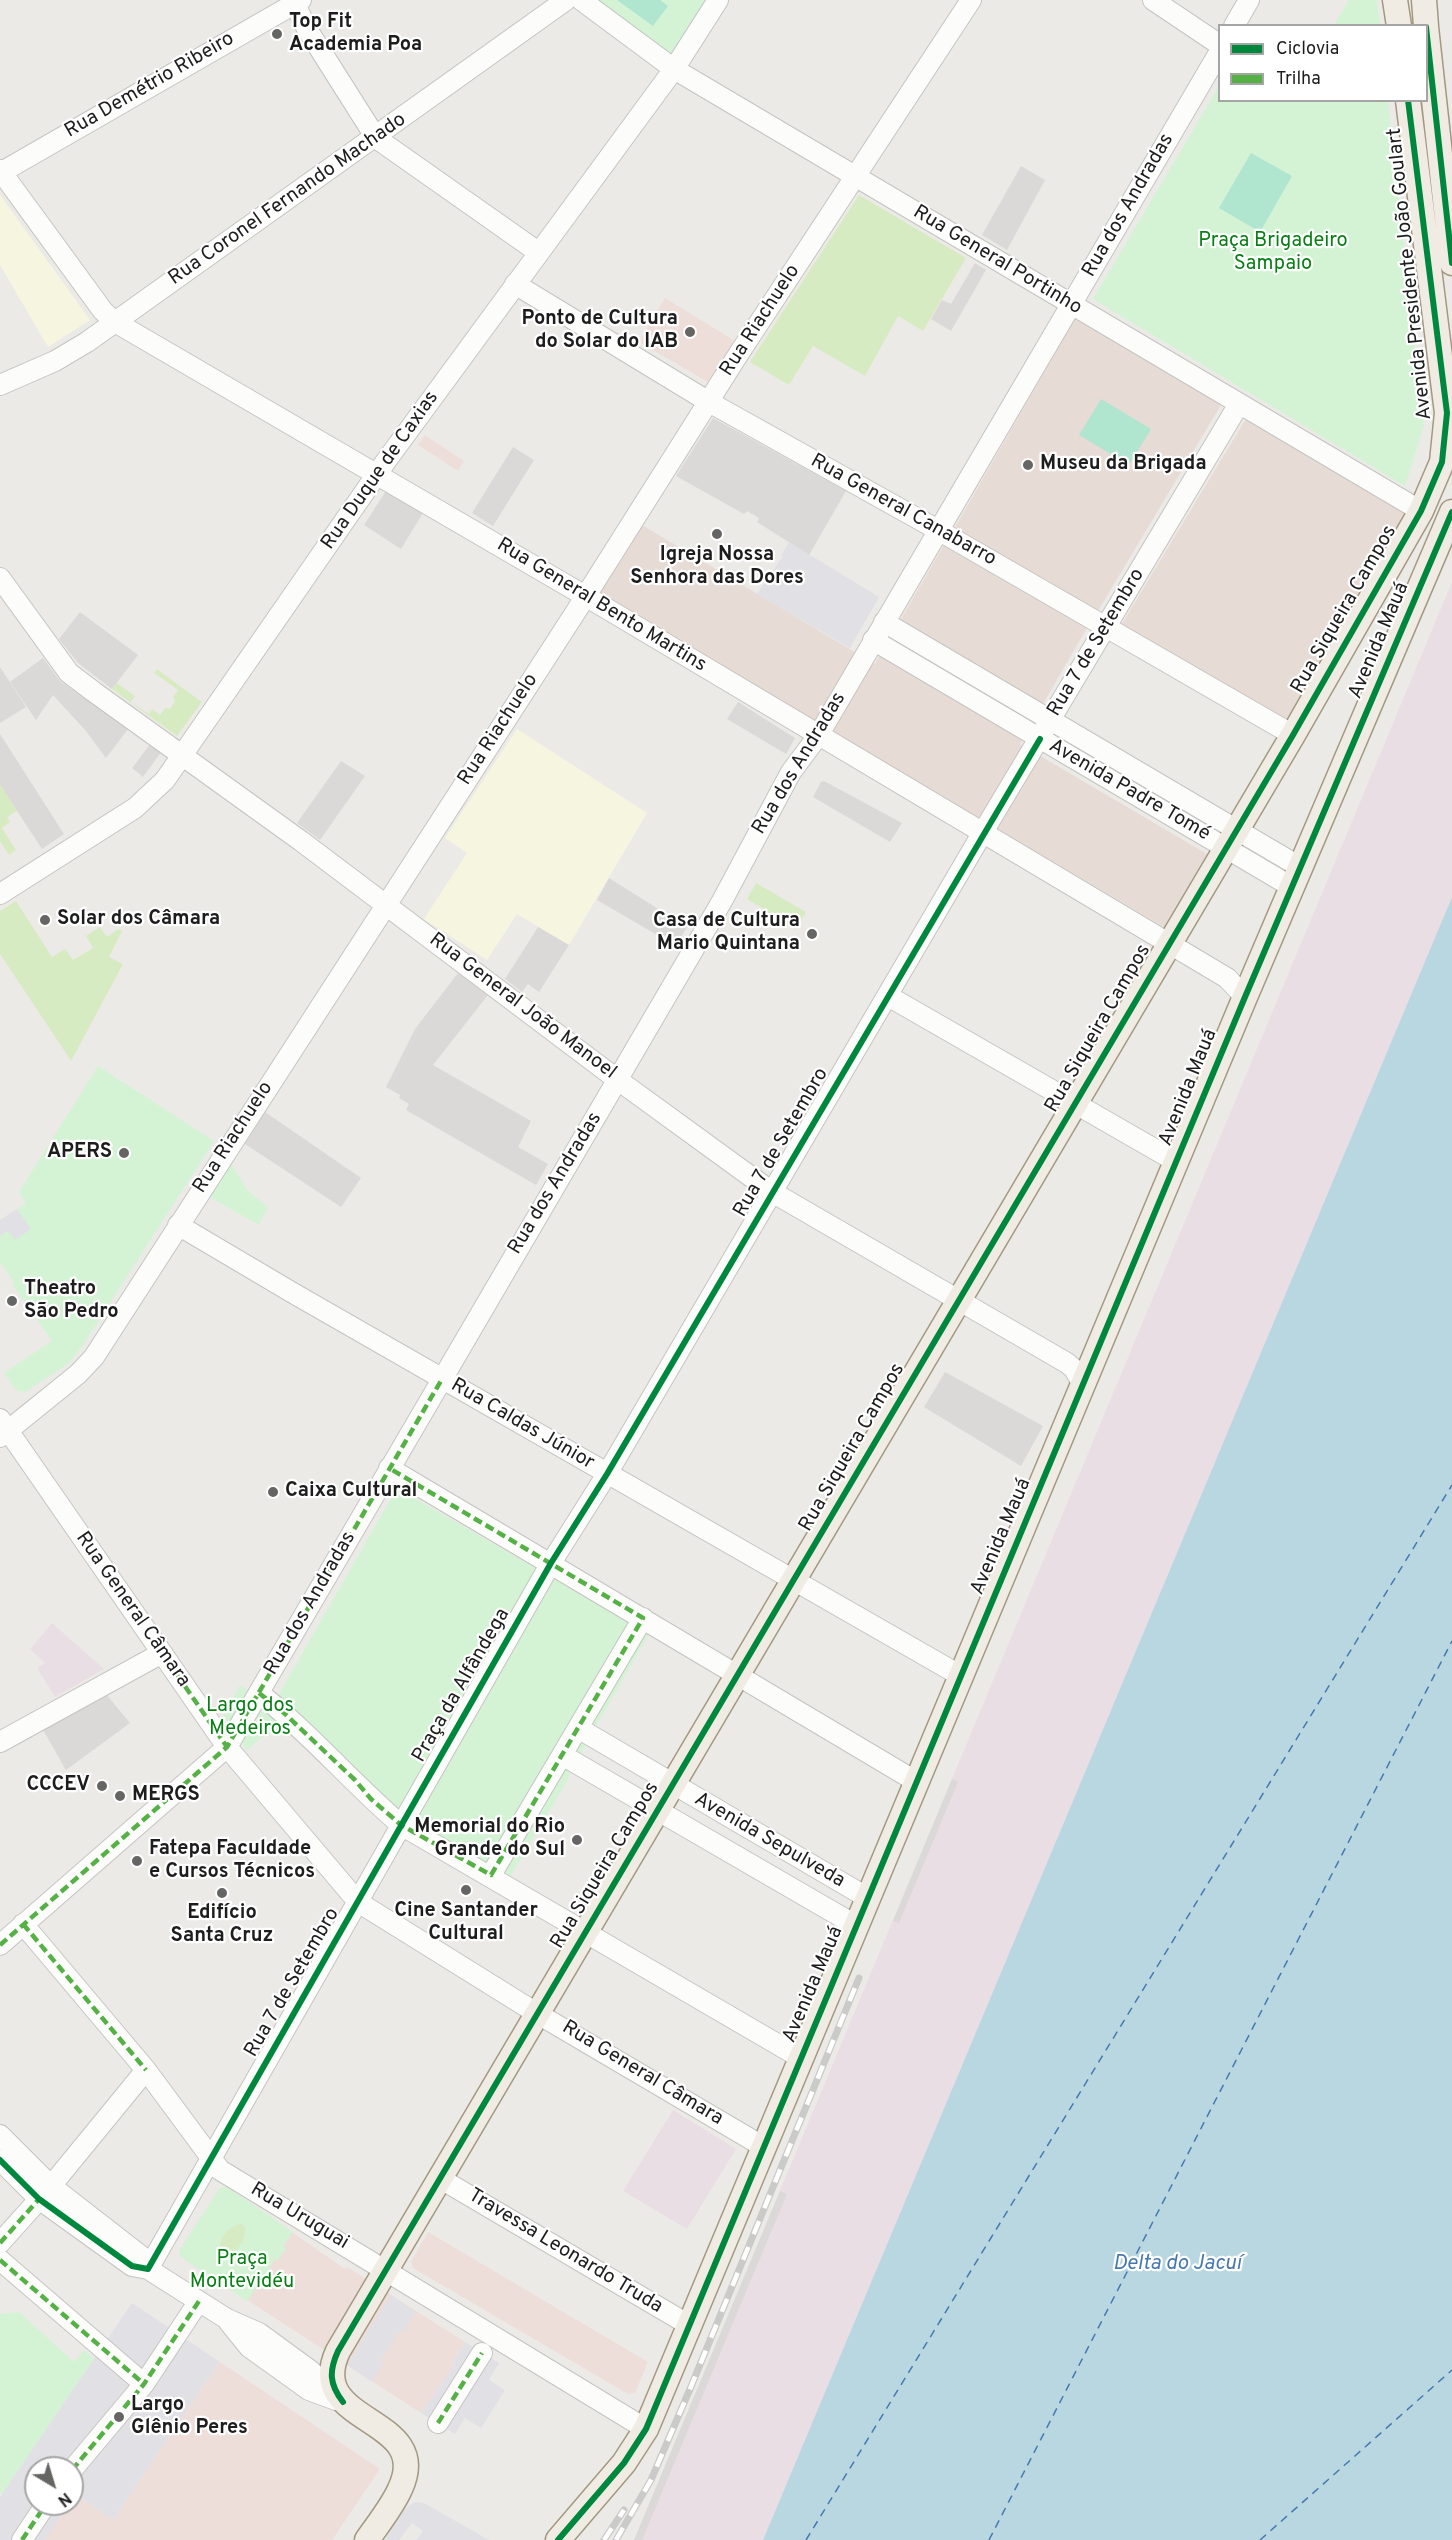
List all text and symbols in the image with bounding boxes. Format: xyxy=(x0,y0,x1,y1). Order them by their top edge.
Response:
place label: Top Fit Academia Poa xyxy=(289,11,422,58)
legend xyxy=(1218,24,1428,102)
marker: Top Fit Academia Poa xyxy=(270,27,284,41)
street label: Rua Demétrio Ribeiro xyxy=(61,28,239,144)
text: Ciclovia xyxy=(1276,38,1339,61)
text: Trilha xyxy=(1276,68,1321,91)
street label: Rua Coronel Fernando Machado xyxy=(165,109,411,291)
street label: Avenida Presidente João Goulart xyxy=(1384,127,1438,421)
street label: Rua dos Andradas xyxy=(1078,130,1180,282)
street label: Rua General Portinho xyxy=(908,201,1086,321)
park label: Praça Brigadeiro Sampaio xyxy=(1198,230,1348,277)
street label: Rua Riachuelo xyxy=(716,261,806,381)
place label: Ponto de Cultura do Solar do IAB xyxy=(521,308,678,355)
marker: Ponto de Cultura do Solar do IAB xyxy=(683,325,697,339)
street label: Rua Duque de Caxias xyxy=(317,387,445,555)
street label: Rua General Canabarro xyxy=(806,450,1000,572)
place label: Museu da Brigada xyxy=(1040,453,1207,477)
marker: Museu da Brigada xyxy=(1021,458,1035,472)
street label: Rua Siqueira Campos xyxy=(1287,522,1403,698)
marker: Igreja Nossa Senhora das Dores xyxy=(710,527,724,541)
street label: Rua General Bento Martins xyxy=(492,534,710,678)
place label: Igreja Nossa Senhora das Dores xyxy=(630,544,804,591)
street label: Rua 7 de Setembro xyxy=(1043,565,1151,721)
street label: Avenida Mauá xyxy=(1345,579,1415,703)
street label: Rua Riachuelo xyxy=(454,670,544,790)
street label: Rua dos Andradas xyxy=(748,689,852,839)
street label: Avenida Padre Tomé xyxy=(1044,735,1214,847)
place label: Solar dos Câmara xyxy=(57,908,220,932)
place label: Casa de Cultura Mario Quintana xyxy=(653,910,800,957)
marker: Solar dos Câmara xyxy=(38,913,52,927)
marker: Casa de Cultura Mario Quintana xyxy=(805,927,819,941)
street label: Rua General João Manoel xyxy=(424,929,620,1085)
street label: Rua Siqueira Campos xyxy=(1041,941,1157,1117)
street label: Avenida Mauá xyxy=(1155,1026,1223,1150)
street label: Rua 7 de Setembro xyxy=(729,1064,835,1222)
street label: Rua Riachuelo xyxy=(189,1078,279,1198)
street label: Rua dos Andradas xyxy=(504,1109,608,1259)
place label: APERS xyxy=(47,1141,112,1165)
marker: APERS xyxy=(117,1146,131,1160)
place label: Theatro São Pedro xyxy=(24,1278,118,1325)
marker: Theatro São Pedro xyxy=(5,1294,19,1308)
street label: Rua Siqueira Campos xyxy=(795,1360,911,1536)
street label: Rua Caldas Júnior xyxy=(446,1374,598,1476)
street label: Avenida Mauá xyxy=(967,1475,1037,1599)
place label: Caixa Cultural xyxy=(285,1480,417,1504)
marker: Caixa Cultural xyxy=(266,1485,280,1499)
street label: Rua General Câmara xyxy=(69,1528,195,1692)
street label: Rua dos Andradas xyxy=(260,1528,362,1680)
street label: Praça da Alfândega xyxy=(408,1605,516,1767)
park label: Largo dos Medeiros xyxy=(206,1695,294,1742)
place label: CCCEV xyxy=(26,1774,90,1798)
street label: Rua Siqueira Campos xyxy=(547,1778,665,1954)
marker: CCCEV xyxy=(95,1779,109,1793)
place label: MERGS xyxy=(132,1784,200,1808)
street label: Avenida Sepulveda xyxy=(689,1788,849,1894)
marker: MERGS xyxy=(113,1789,127,1803)
place label: Memorial do Rio Grande do Sul xyxy=(414,1816,565,1863)
marker: Memorial do Rio Grande do Sul xyxy=(570,1833,584,1847)
place label: Fatepa Faculdade e Cursos Técnicos xyxy=(149,1838,315,1885)
marker: Fatepa Faculdade e Cursos Técnicos xyxy=(130,1854,144,1868)
marker: Cine Santander Cultural xyxy=(459,1883,473,1897)
marker: Edifício Santa Cruz xyxy=(215,1886,229,1900)
place label: Cine Santander Cultural xyxy=(394,1900,538,1947)
place label: Edifício Santa Cruz xyxy=(171,1902,273,1949)
street label: Rua 7 de Setembro xyxy=(240,1904,346,2062)
street label: Avenida Mauá xyxy=(779,1923,849,2047)
street label: Rua General Câmara xyxy=(557,2016,727,2132)
street label: Rua Uruguai xyxy=(246,2178,352,2256)
street label: Travessa Leonardo Truda xyxy=(463,2184,667,2320)
park label: Praça Montevidéu xyxy=(190,2248,294,2295)
water label: Delta do Jacuí xyxy=(1113,2252,1241,2278)
place label: Largo Glênio Peres xyxy=(131,2394,248,2441)
marker: Largo Glênio Peres xyxy=(112,2410,126,2424)
north arrow xyxy=(24,2456,84,2516)
text: N xyxy=(53,2487,75,2510)

